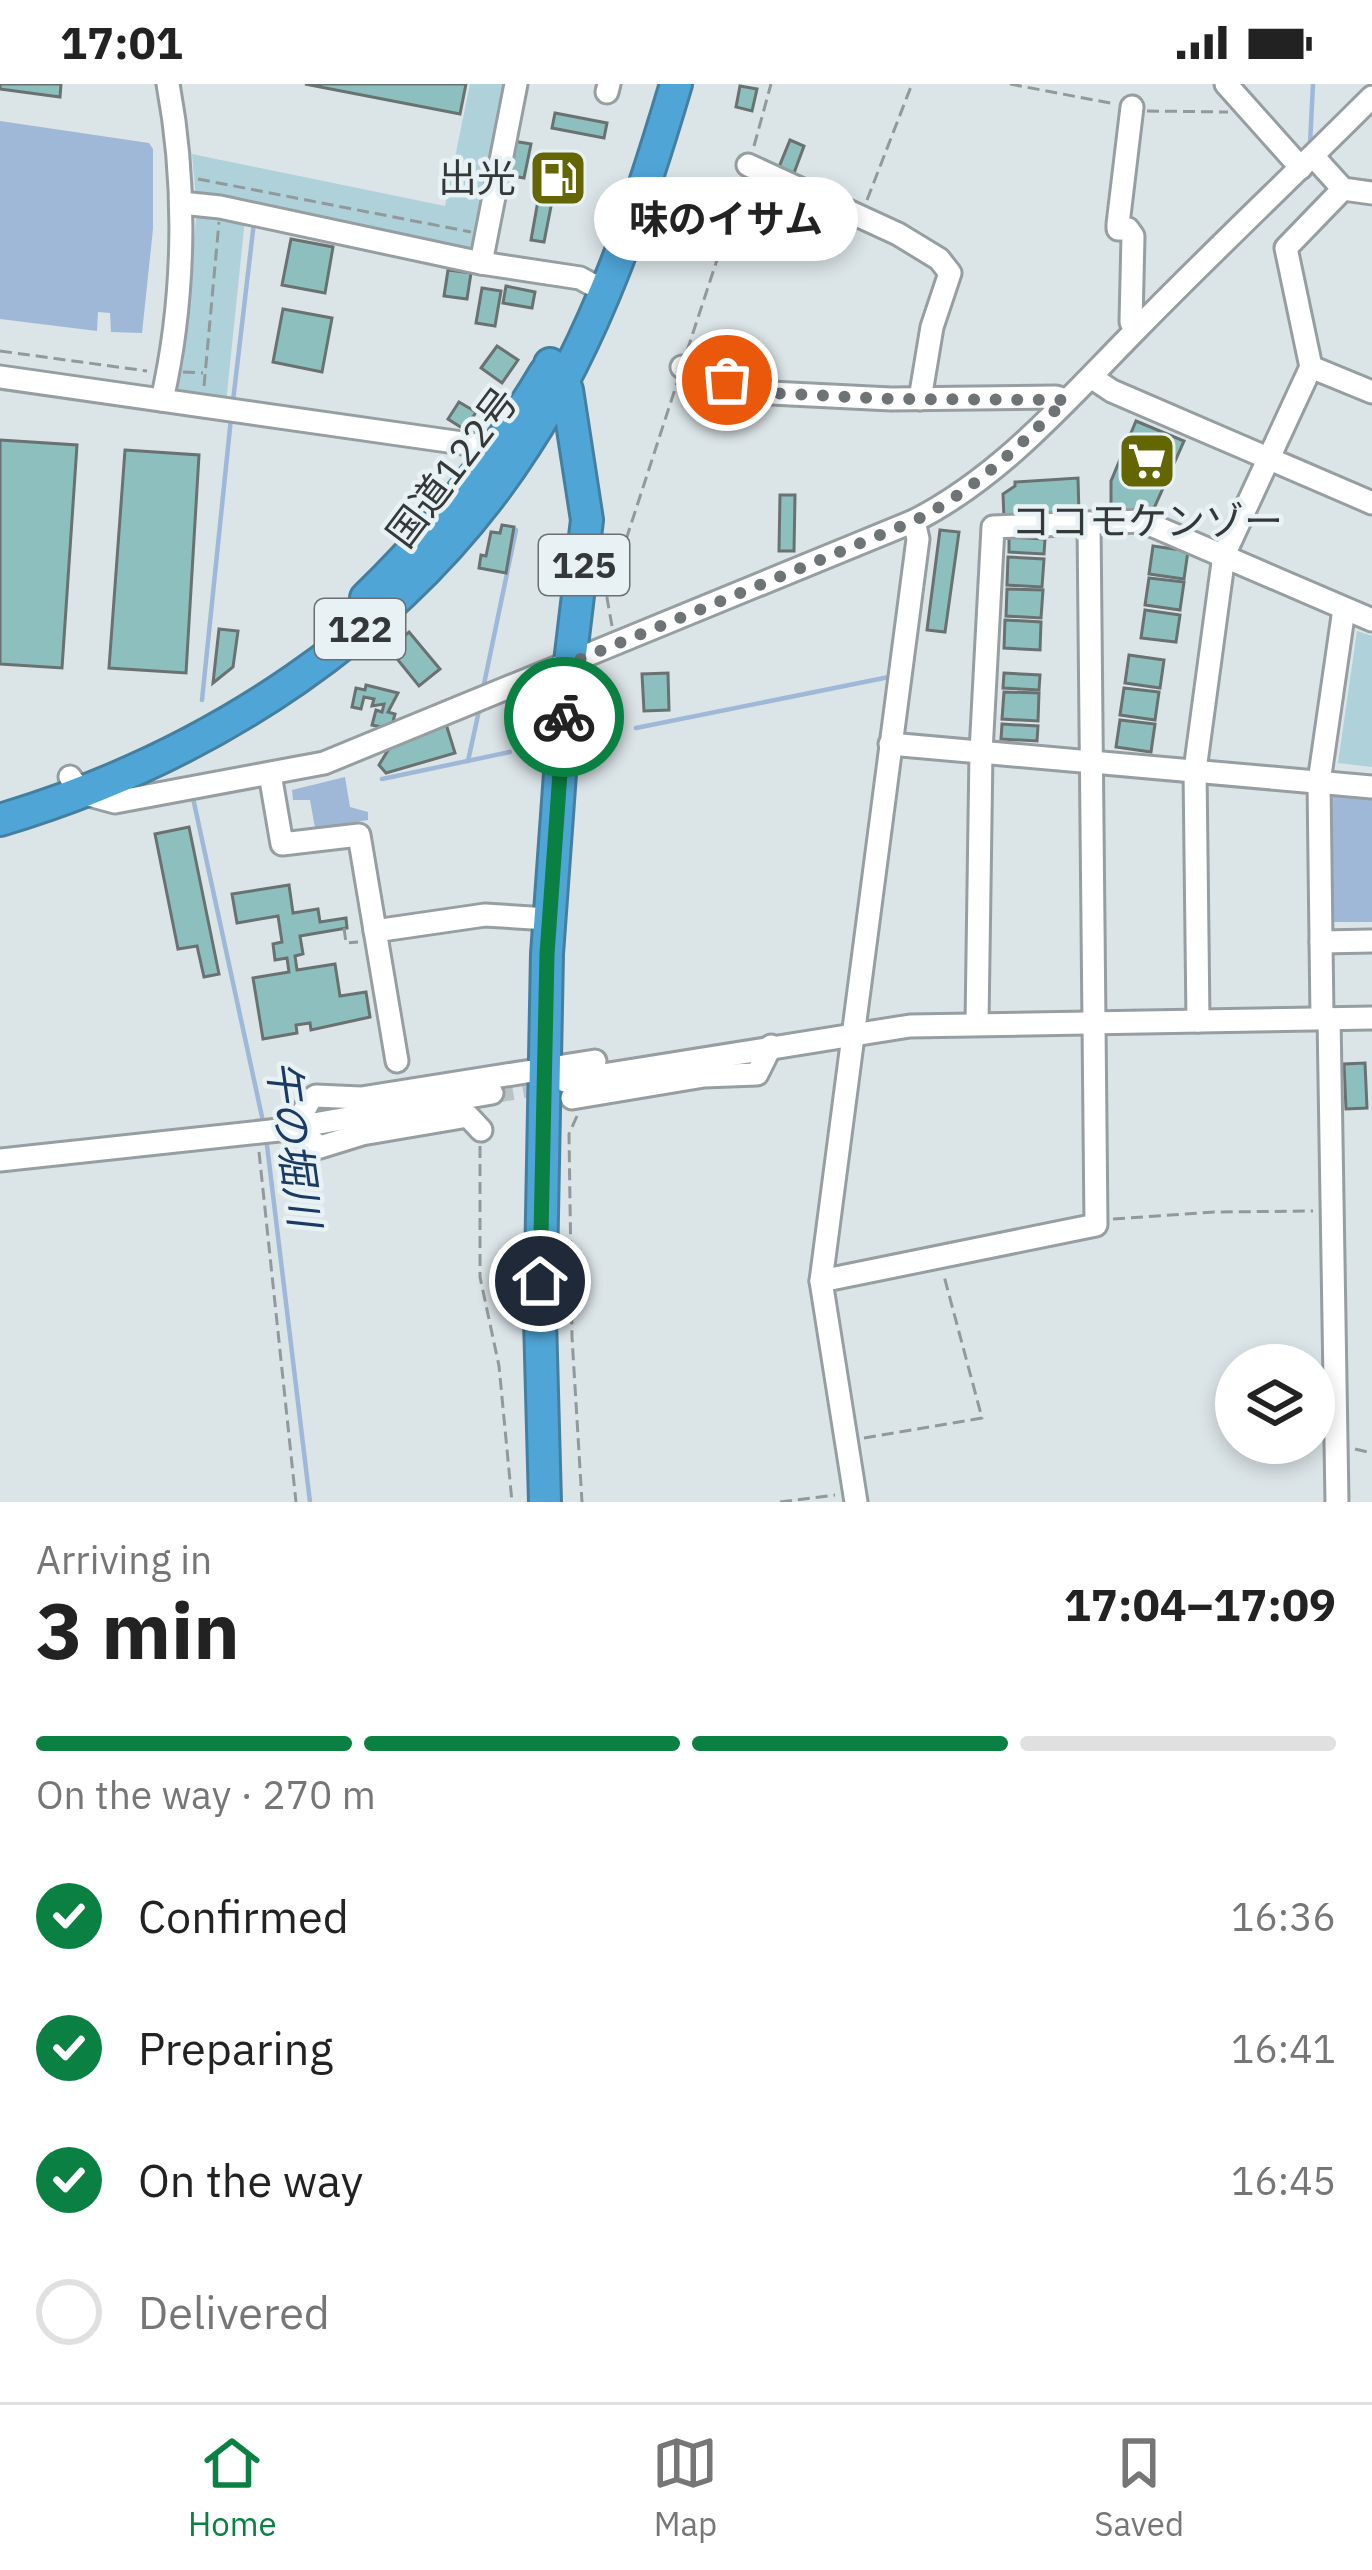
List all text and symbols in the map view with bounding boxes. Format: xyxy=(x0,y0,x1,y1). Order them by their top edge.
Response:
text: 17:01 xyxy=(60,13,183,71)
fuel station icon: 出光 xyxy=(527,147,589,209)
place label: 出光 xyxy=(438,152,516,203)
callout: 味のイサム xyxy=(595,176,859,260)
text: 味のイサム xyxy=(629,193,823,244)
pin xyxy=(676,329,778,431)
icon: bag xyxy=(694,347,760,413)
street label: 国道122号 xyxy=(375,377,528,557)
supermarket icon: ココモケンゾー xyxy=(1116,430,1178,492)
place label: ココモケンゾー xyxy=(1011,495,1283,546)
road number: 125 xyxy=(539,535,629,595)
road number: 122 xyxy=(315,599,405,659)
courier xyxy=(504,657,624,777)
icon: bike xyxy=(531,684,597,750)
water label: 午の堀川 xyxy=(256,1056,334,1234)
pin xyxy=(489,1230,591,1332)
icon: home xyxy=(507,1248,573,1314)
map controls xyxy=(1215,1344,1335,1464)
button: layers xyxy=(1215,1344,1335,1464)
text: Arriving in xyxy=(36,1534,212,1585)
text: 17:04–17:09 xyxy=(1064,1575,1336,1633)
text: 3 min xyxy=(36,1579,240,1680)
text: On the way · 270 m xyxy=(36,1769,376,1820)
icon: check xyxy=(36,1883,102,1949)
text: Confirmed xyxy=(138,1887,349,1945)
text: 16:36 xyxy=(1231,1891,1336,1942)
icon: check xyxy=(36,2015,102,2081)
text: Preparing xyxy=(138,2019,333,2077)
text: 16:41 xyxy=(1231,2023,1336,2074)
icon: check xyxy=(36,2147,102,2213)
text: On the way xyxy=(138,2151,363,2209)
text: 16:45 xyxy=(1231,2155,1336,2206)
text: Delivered xyxy=(138,2283,330,2341)
tab: Home xyxy=(188,2430,277,2545)
tab: Map xyxy=(652,2430,718,2545)
tab: Saved xyxy=(1094,2430,1184,2545)

